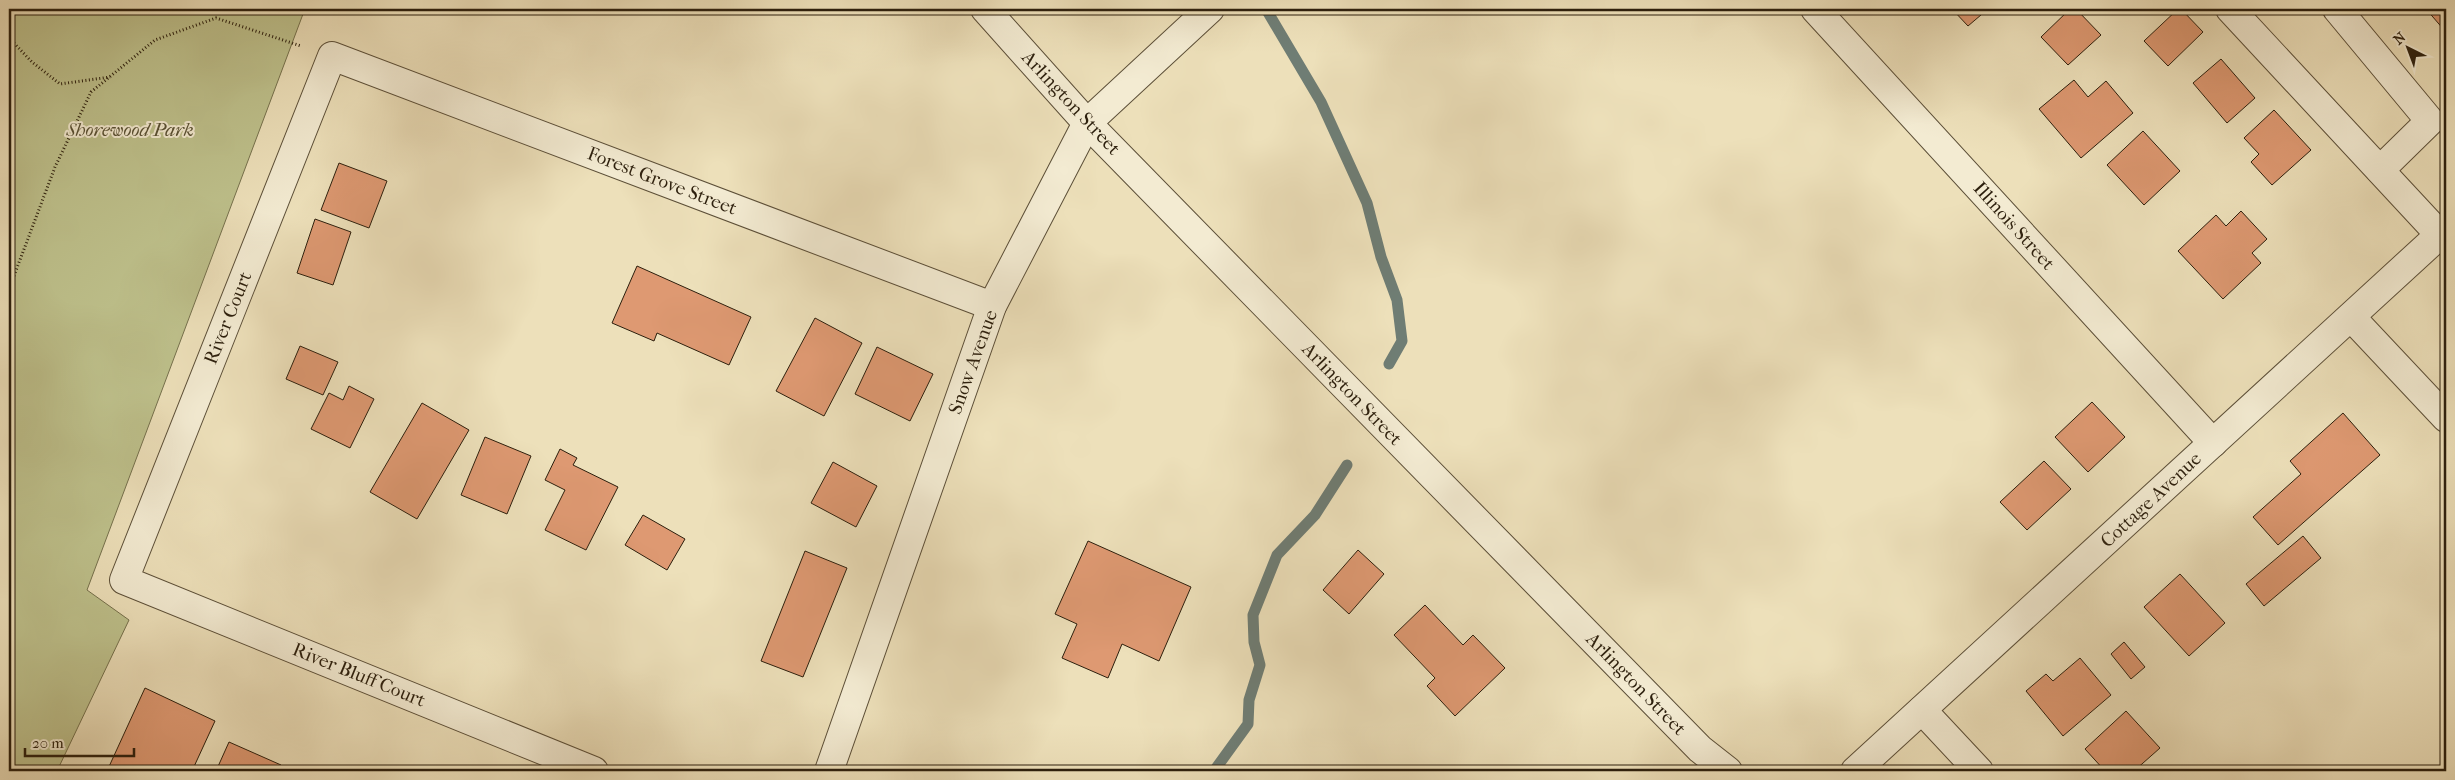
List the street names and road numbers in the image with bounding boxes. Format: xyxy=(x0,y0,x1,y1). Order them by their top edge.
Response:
street label: Arlington Street xyxy=(1017,46,1125,160)
street label: Forest Grove Street xyxy=(584,142,740,220)
street label: Illinois Street xyxy=(1969,177,2059,275)
street label: River Court xyxy=(199,268,257,367)
street label: Snow Avenue xyxy=(944,307,1002,417)
street label: Arlington Street xyxy=(1297,337,1407,450)
street label: Cottage Avenue xyxy=(2096,448,2206,552)
street label: Arlington Street xyxy=(1581,627,1691,740)
street label: River Bluff Court xyxy=(289,638,429,712)

